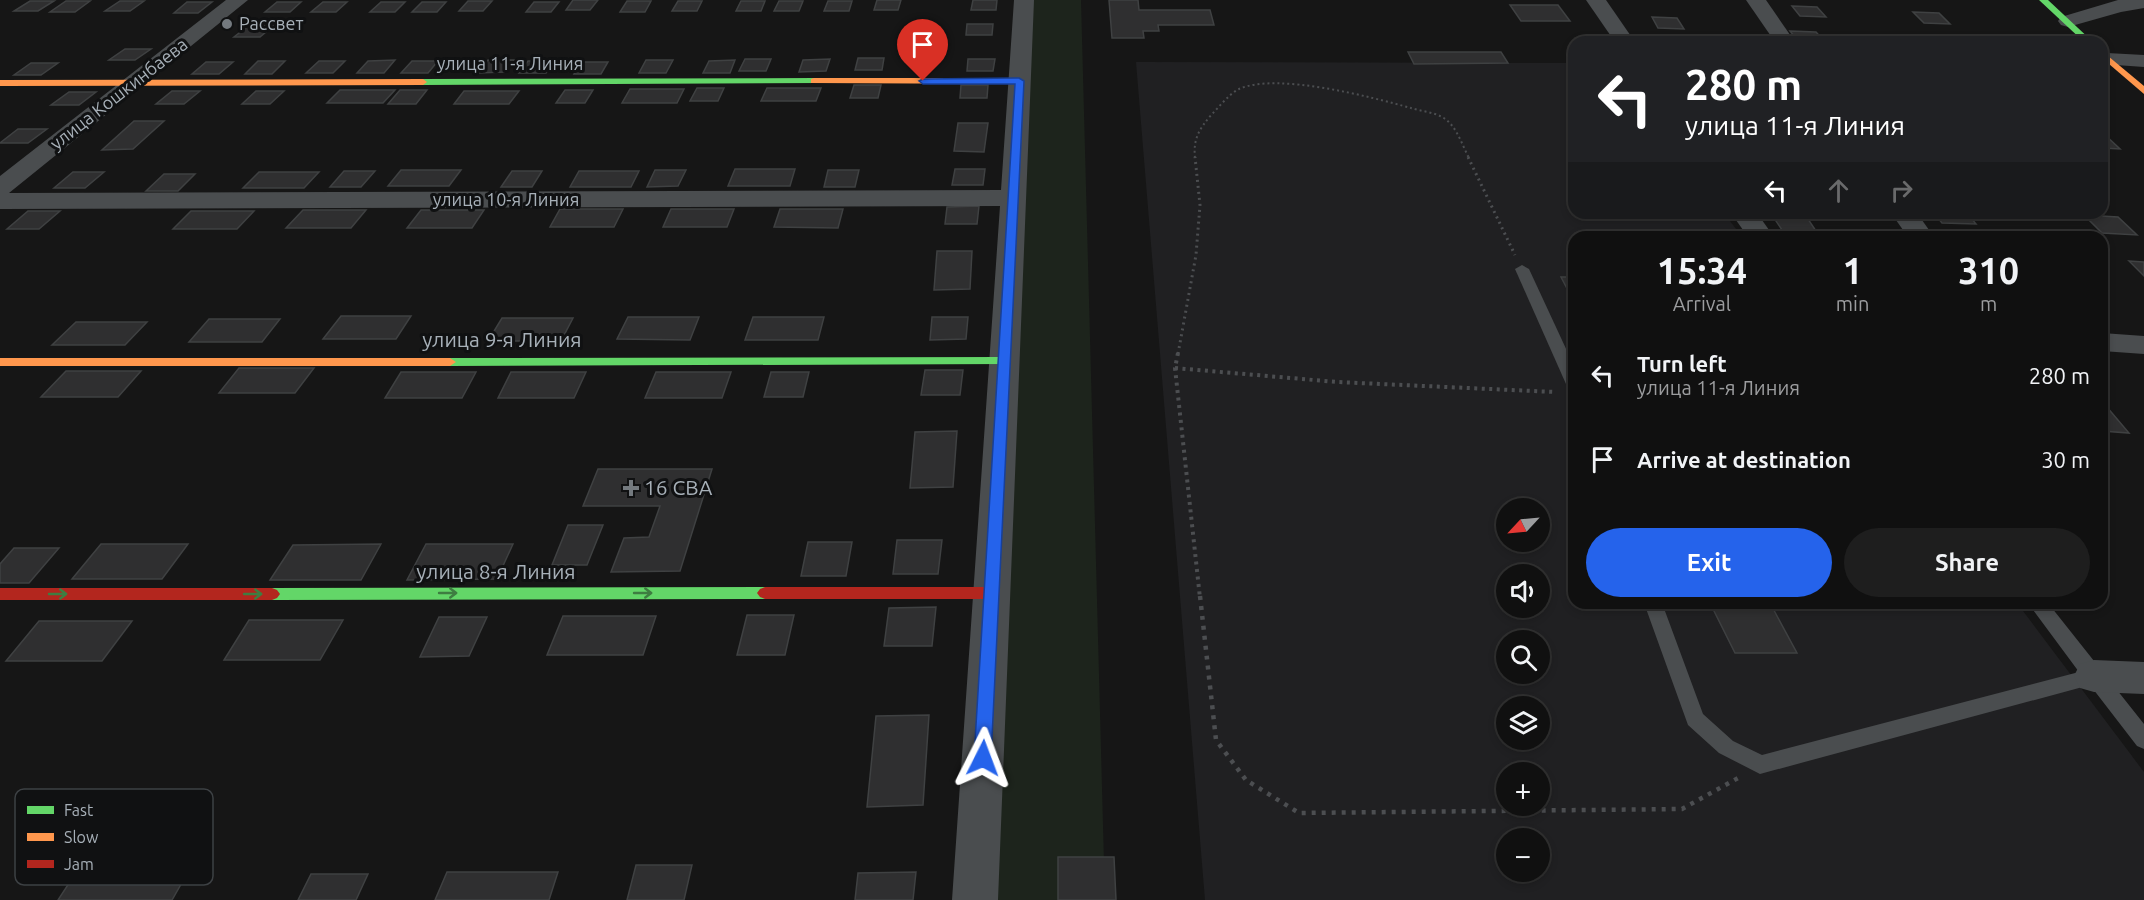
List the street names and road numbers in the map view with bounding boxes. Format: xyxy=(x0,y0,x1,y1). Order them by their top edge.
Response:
street label: улица Кошкинбаева xyxy=(46,33,191,153)
street label: улица 11-я Линия xyxy=(437,53,583,73)
street label: улица 10-я Линия xyxy=(433,189,579,209)
street label: улица 9-я Линия xyxy=(422,327,582,351)
street label: улица 8-я Линия xyxy=(416,559,576,583)

